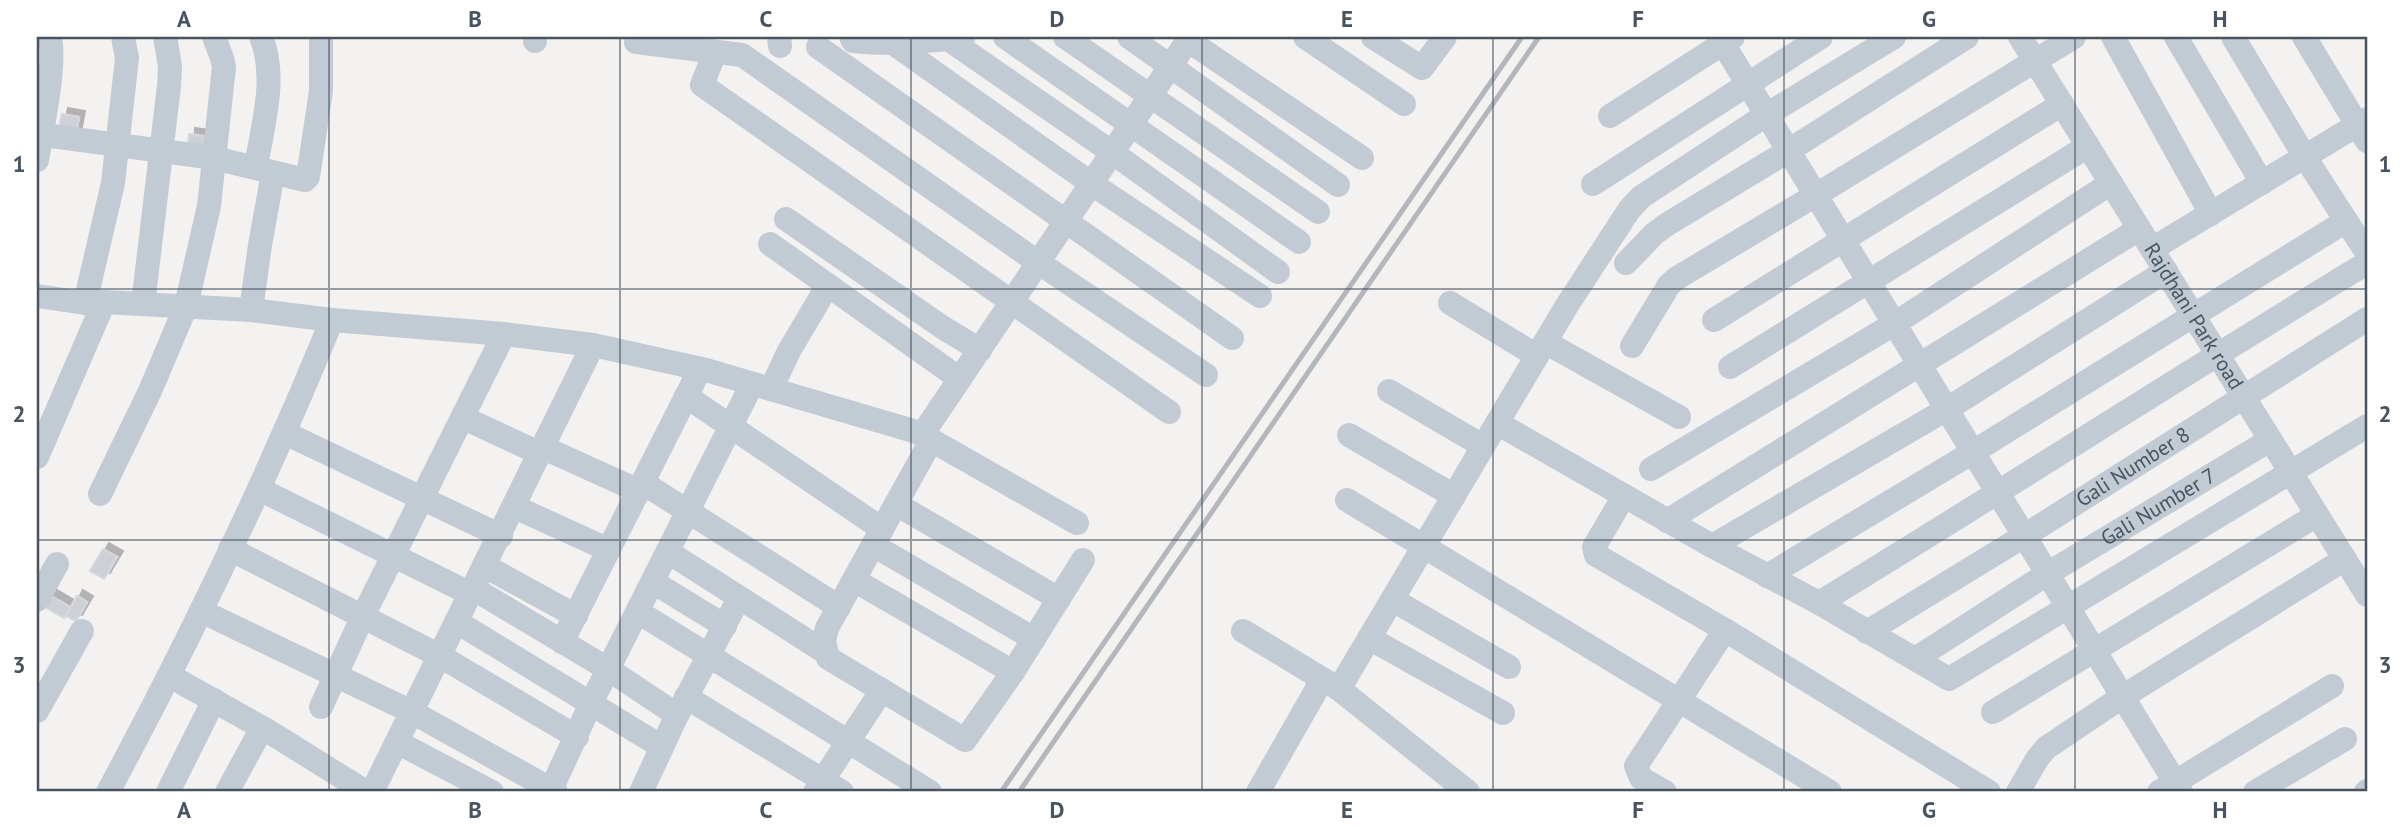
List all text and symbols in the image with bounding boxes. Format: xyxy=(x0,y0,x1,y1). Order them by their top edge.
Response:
text: A xyxy=(177,4,191,33)
text: B xyxy=(468,4,482,33)
text: C xyxy=(760,4,773,33)
text: D xyxy=(1050,4,1064,33)
text: E xyxy=(1341,4,1353,33)
text: F xyxy=(1632,4,1644,33)
text: G xyxy=(1922,4,1936,33)
text: H xyxy=(2213,4,2227,33)
text: 1 xyxy=(12,149,26,178)
text: 1 xyxy=(2378,149,2392,178)
street label: Rajdhani Park road xyxy=(2138,238,2250,395)
text: 2 xyxy=(12,399,26,428)
text: 2 xyxy=(2378,399,2392,428)
street label: Gali Number 8 xyxy=(2071,421,2195,513)
street label: Gali Number 7 xyxy=(2096,462,2221,552)
text: 3 xyxy=(12,650,26,679)
text: 3 xyxy=(2378,650,2392,679)
text: A xyxy=(177,795,191,824)
text: B xyxy=(468,795,482,824)
text: C xyxy=(760,795,773,824)
text: D xyxy=(1050,795,1064,824)
text: E xyxy=(1341,795,1353,824)
text: F xyxy=(1632,795,1644,824)
text: G xyxy=(1922,795,1936,824)
text: H xyxy=(2213,795,2227,824)

